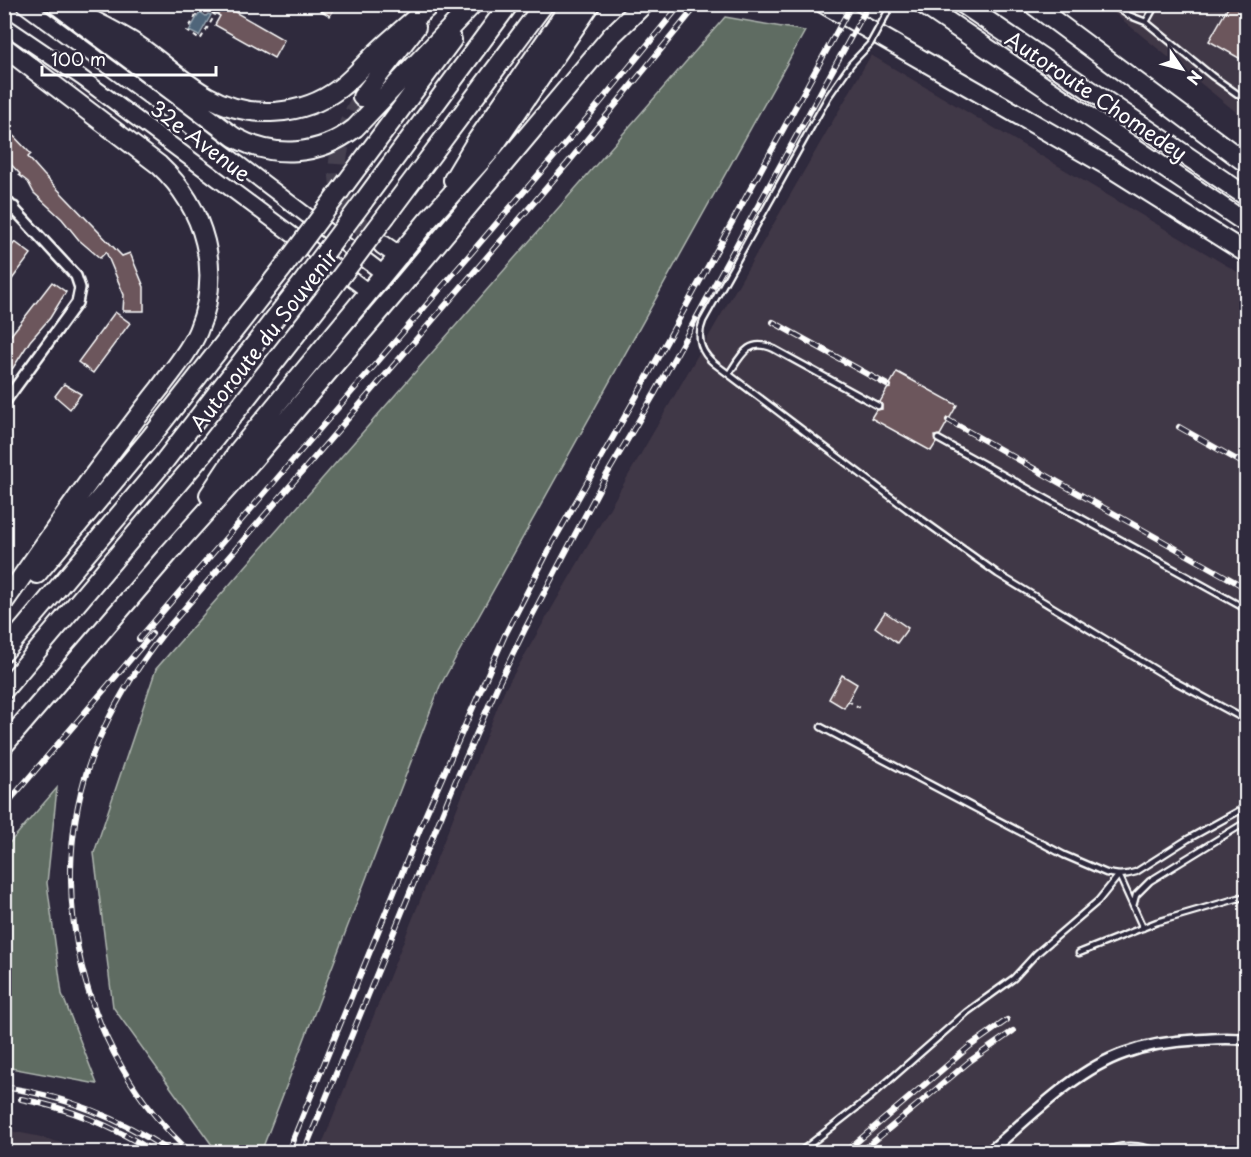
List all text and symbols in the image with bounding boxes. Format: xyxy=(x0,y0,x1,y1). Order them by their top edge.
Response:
street label: Autoroute Chomedey xyxy=(999,22,1195,168)
scale bar xyxy=(42,39,216,77)
north arrow xyxy=(1152,39,1212,99)
text: 100 m xyxy=(51,45,106,72)
text: N xyxy=(1182,66,1209,90)
street label: 32e Avenue xyxy=(144,92,258,188)
street label: Autoroute du Souvenir xyxy=(181,240,345,437)

